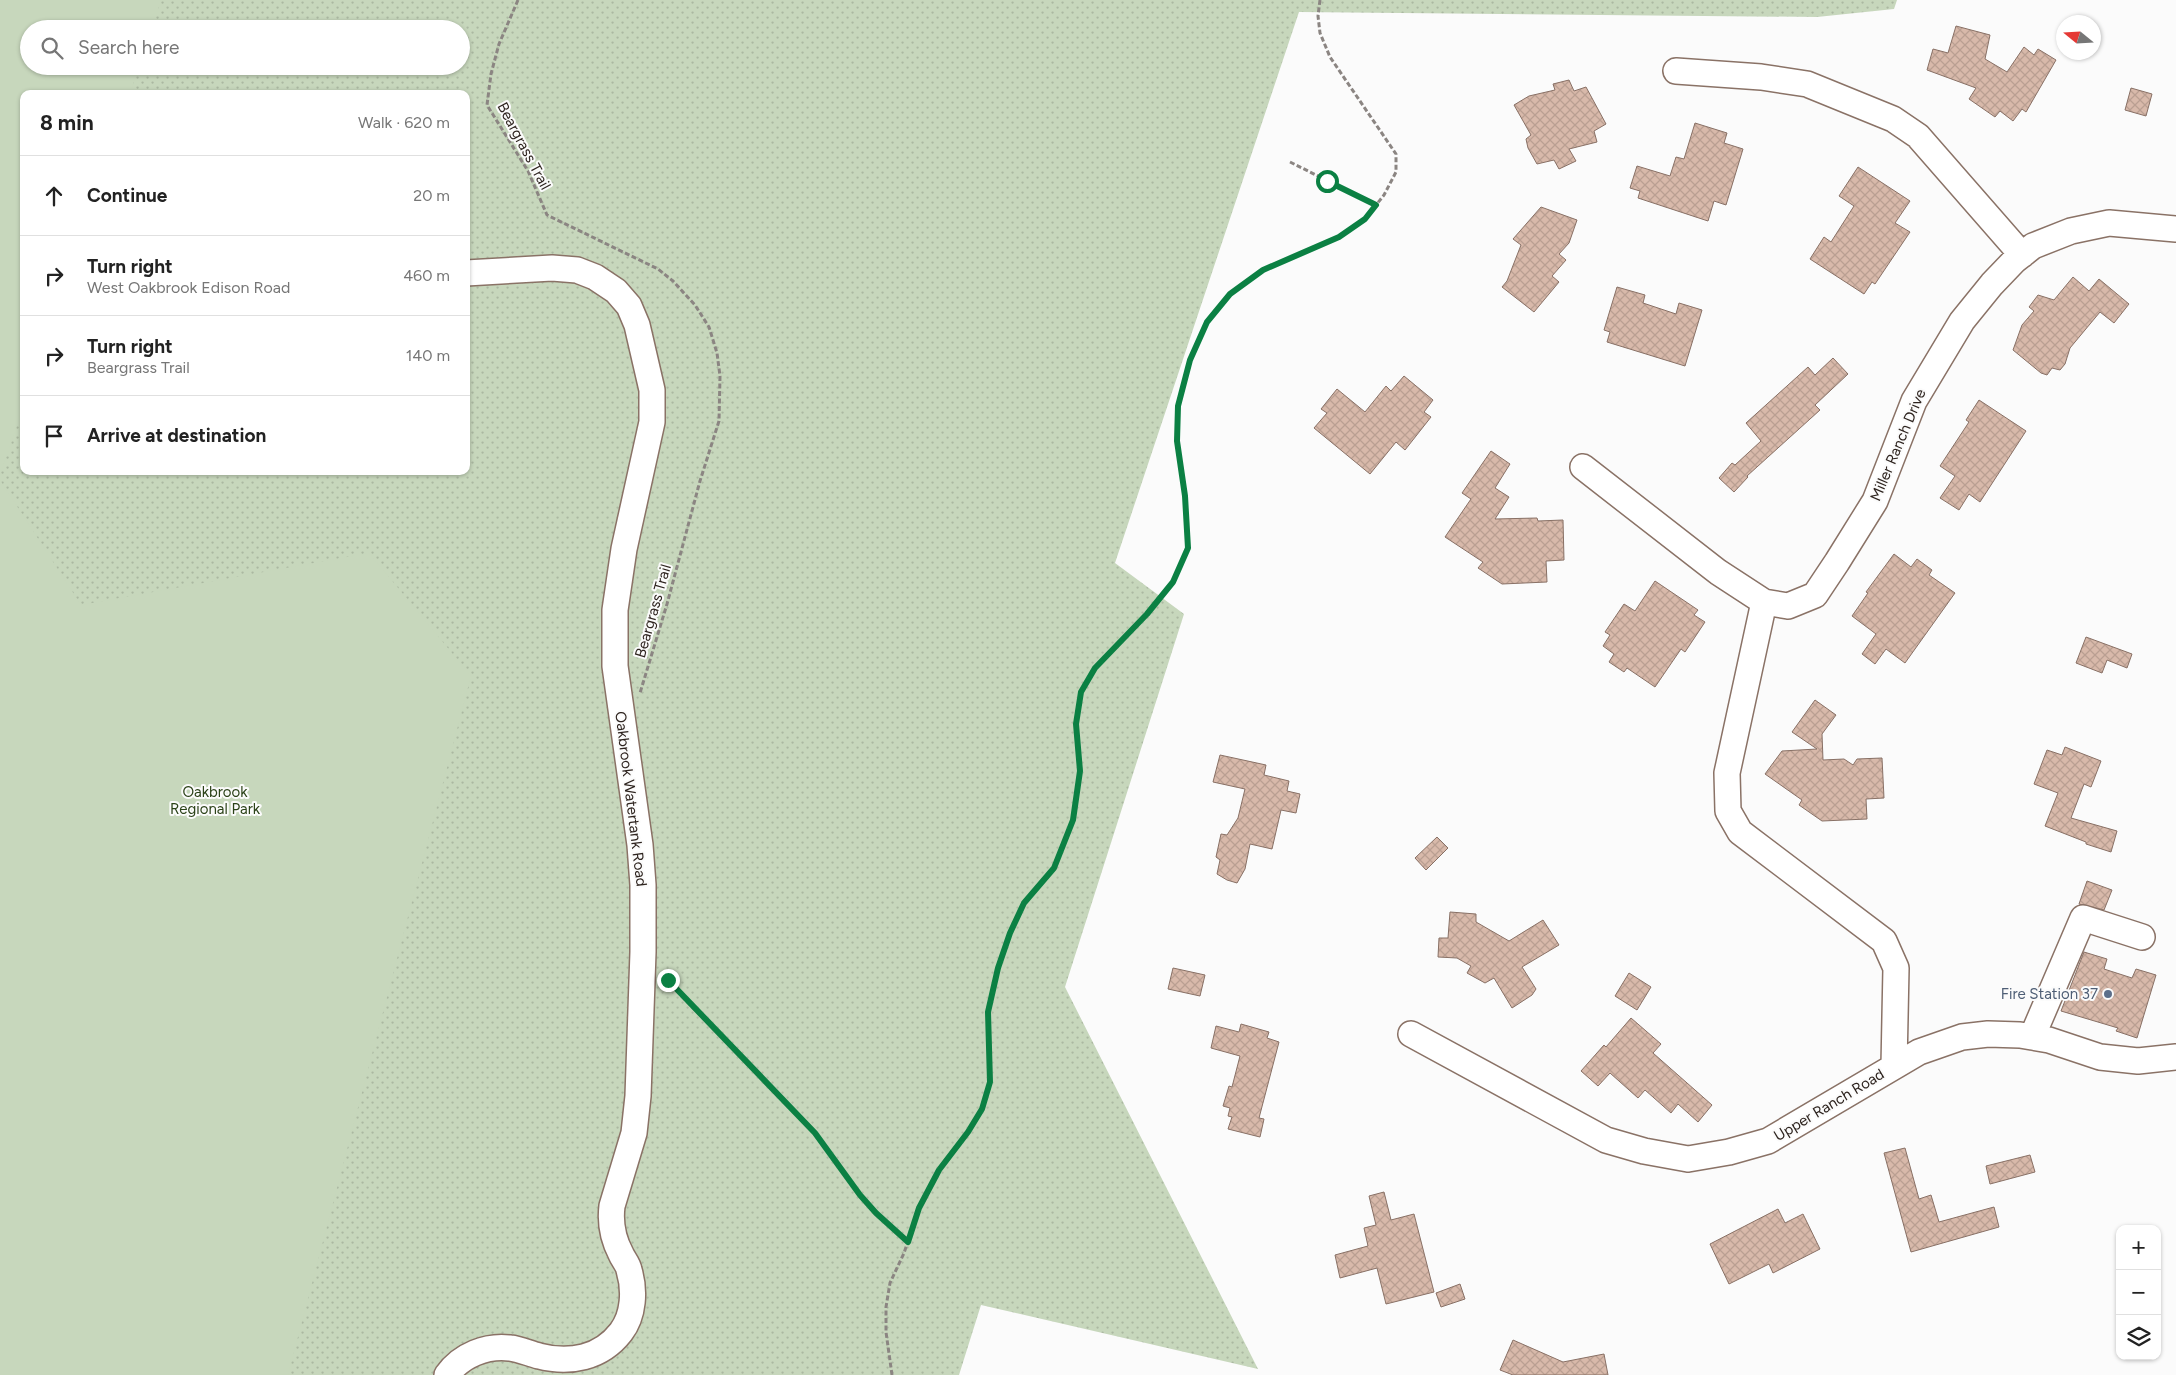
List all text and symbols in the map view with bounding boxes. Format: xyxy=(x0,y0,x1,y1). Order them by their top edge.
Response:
north arrow xyxy=(2056,15,2101,60)
search box xyxy=(20,20,470,75)
icon: search xyxy=(38,34,66,62)
text: Search here xyxy=(78,36,180,59)
street label: Beargrass Trail xyxy=(493,99,555,193)
text: 8 min xyxy=(40,110,94,135)
text: Walk · 620 m xyxy=(358,113,450,132)
route start xyxy=(1316,170,1339,193)
icon: ahead xyxy=(40,182,68,210)
text: Continue xyxy=(87,184,167,207)
text: 20 m xyxy=(413,186,450,205)
text: Turn right xyxy=(87,255,173,278)
icon: right xyxy=(40,262,68,290)
text: 460 m xyxy=(403,266,450,285)
text: West Oakbrook Edison Road xyxy=(87,278,290,297)
text: Turn right xyxy=(87,335,173,358)
icon: right xyxy=(40,342,68,370)
text: 140 m xyxy=(406,346,450,365)
text: Beargrass Trail xyxy=(87,358,190,377)
street label: Miller Ranch Drive xyxy=(1866,386,1930,504)
icon: arrive xyxy=(40,422,68,450)
text: Arrive at destination xyxy=(87,424,266,447)
street label: Beargrass Trail xyxy=(631,562,675,660)
street label: Oakbrook Watertank Road xyxy=(611,710,651,888)
park label: Oakbrook Regional Park xyxy=(170,783,261,818)
route end xyxy=(657,969,680,992)
place label: Fire Station 37 xyxy=(2001,985,2098,1003)
marker: Fire Station 37 xyxy=(2102,988,2114,1000)
street label: Upper Ranch Road xyxy=(1771,1065,1887,1145)
map controls xyxy=(2116,1225,2161,1360)
button: + xyxy=(2116,1225,2161,1270)
button: − xyxy=(2116,1270,2161,1315)
button: layers xyxy=(2116,1315,2161,1360)

